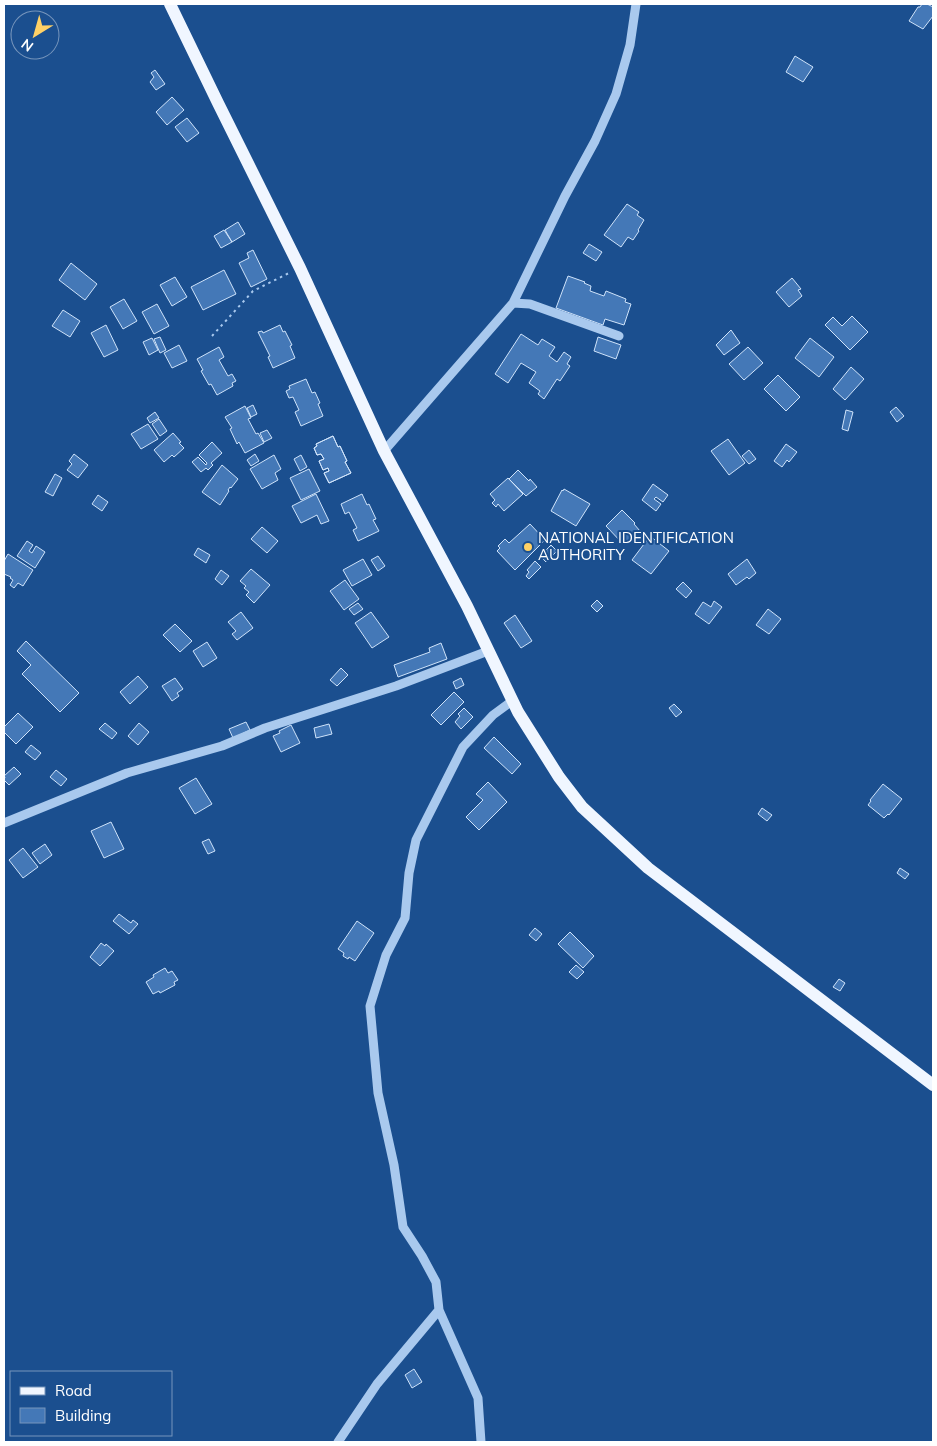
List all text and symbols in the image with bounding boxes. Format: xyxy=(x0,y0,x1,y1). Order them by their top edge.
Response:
north arrow xyxy=(10,10,60,60)
text: N xyxy=(18,35,37,56)
place label: NATIONAL IDENTIFICATION AUTHORITY xyxy=(538,528,734,564)
marker: NATIONAL IDENTIFICATION AUTHORITY xyxy=(522,541,534,553)
legend xyxy=(10,1371,172,1436)
text: Road xyxy=(55,1381,92,1400)
text: Building xyxy=(55,1406,111,1425)

